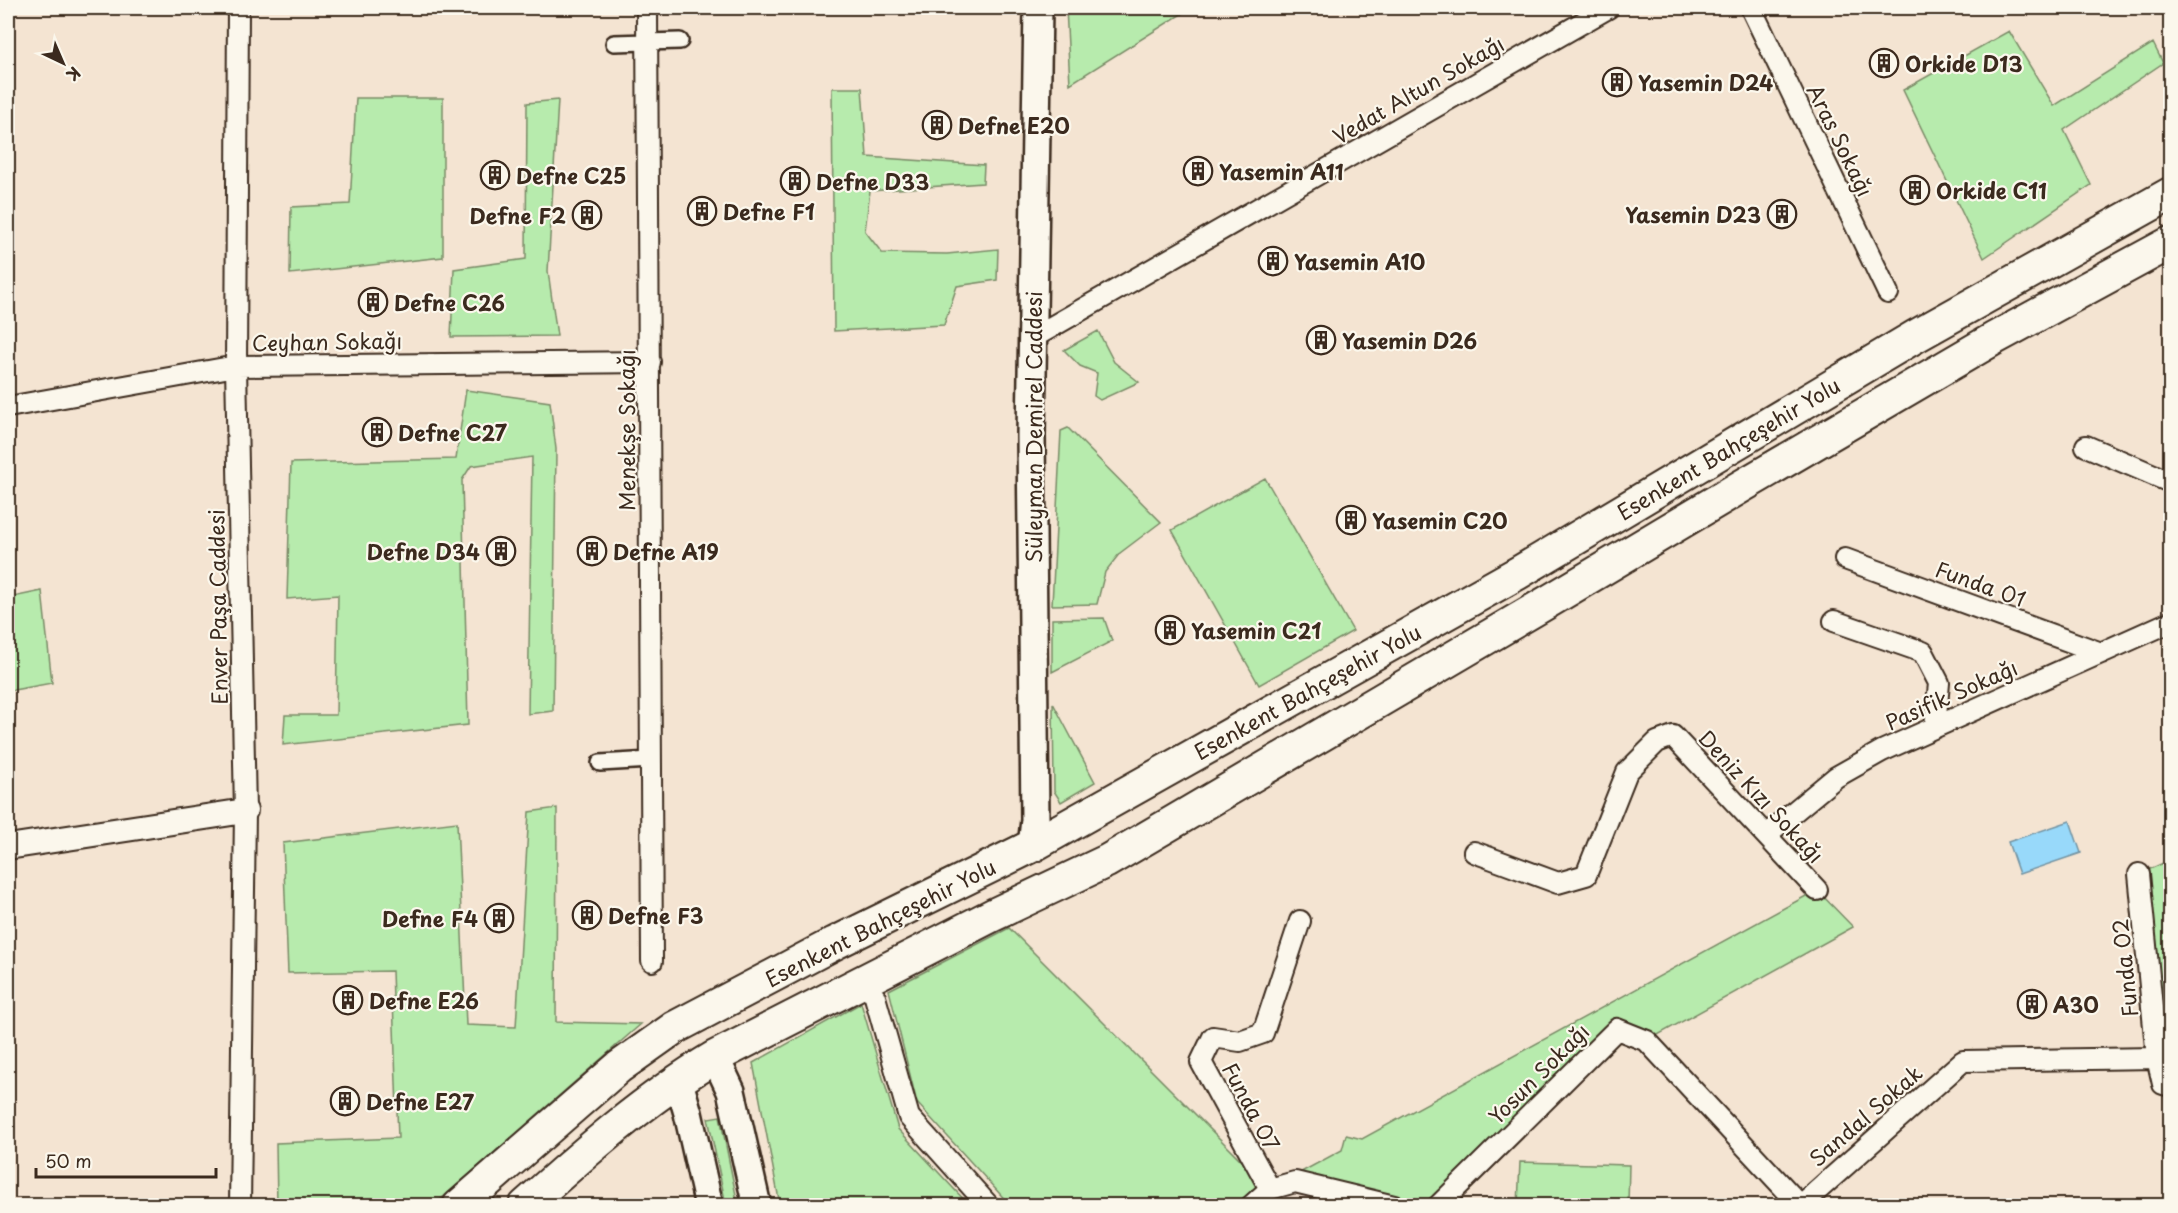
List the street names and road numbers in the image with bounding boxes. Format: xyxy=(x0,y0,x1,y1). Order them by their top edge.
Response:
street label: Vedat Altun Sokağı xyxy=(1326,27,1510,151)
street label: Aras Sokağı xyxy=(1800,78,1882,202)
street label: Süleyman Demirel Caddesi xyxy=(1017,291,1049,563)
street label: Ceyhan Sokağı xyxy=(252,324,402,358)
street label: Menekşe Sokağı xyxy=(610,349,642,511)
street label: Esenkent Bahçeşehir Yolu xyxy=(1610,369,1846,527)
street label: Enver Paşa Caddesi xyxy=(199,509,235,705)
street label: Funda 01 xyxy=(1931,552,2031,614)
street label: Esenkent Bahçeşehir Yolu xyxy=(1188,615,1426,767)
street label: Pasifik Sokağı xyxy=(1880,651,2022,737)
street label: Deniz Kızı Sokağı xyxy=(1692,723,1832,869)
street label: Esenkent Bahçeşehir Yolu xyxy=(759,850,1001,994)
street label: Funda 02 xyxy=(2103,917,2145,1019)
street label: Yosun Sokağı xyxy=(1480,1015,1596,1131)
street label: Funda 07 xyxy=(1215,1056,1289,1156)
street label: Sandal Sokak xyxy=(1801,1057,1929,1173)

